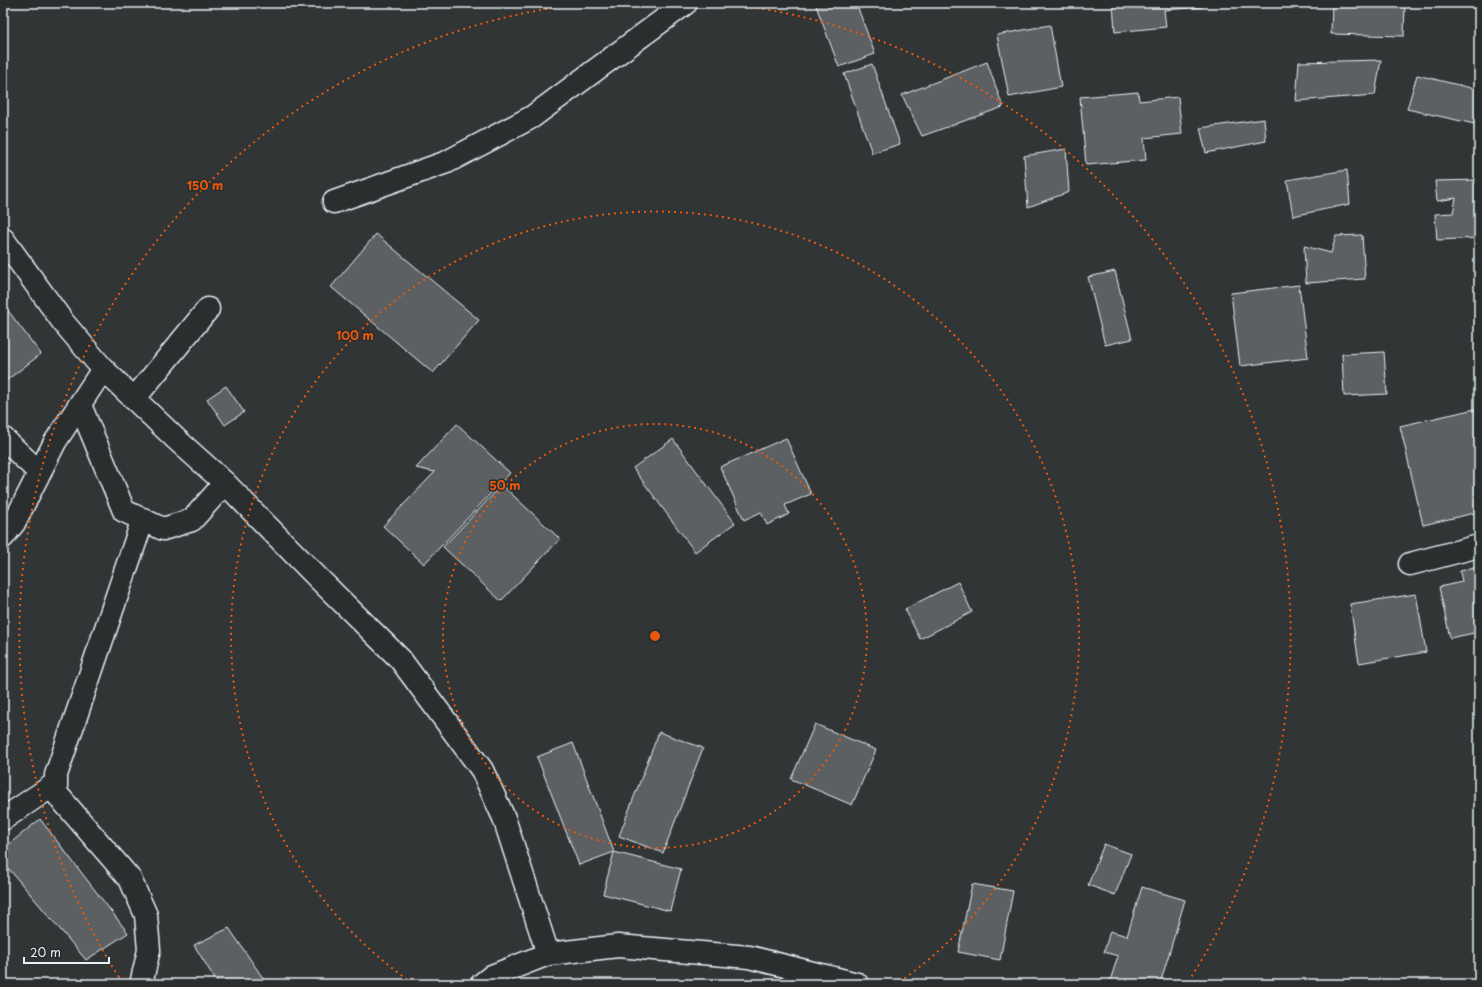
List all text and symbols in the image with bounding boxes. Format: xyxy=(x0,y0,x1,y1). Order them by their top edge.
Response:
text: 150 m xyxy=(187,176,223,194)
text: 100 m xyxy=(336,326,374,344)
text: 50 m xyxy=(489,476,521,494)
centre of rings xyxy=(648,629,662,643)
scale bar xyxy=(24,939,109,965)
text: 20 m xyxy=(30,943,61,961)

